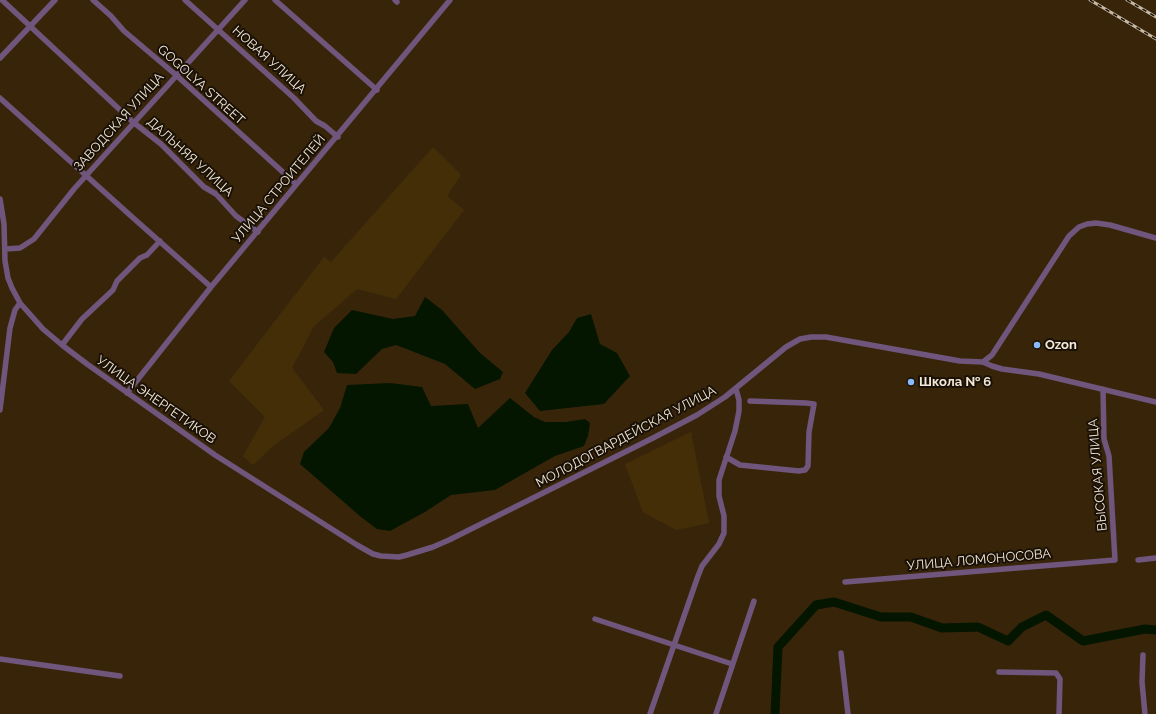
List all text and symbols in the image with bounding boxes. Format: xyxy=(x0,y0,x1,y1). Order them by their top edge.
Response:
street label: НОВАЯ УЛИЦА xyxy=(229,23,309,97)
street label: GOGOLYA STREET xyxy=(154,42,248,128)
street label: ЗАВОДСКАЯ УЛИЦА xyxy=(71,70,167,174)
street label: ДАЛЬНЯЯ УЛИЦА xyxy=(144,114,236,200)
street label: УЛИЦА СТРОИТЕЛЕЙ xyxy=(229,132,329,246)
place label: Ozon xyxy=(1045,337,1077,353)
marker: Ozon xyxy=(1032,340,1042,350)
street label: УЛИЦА ЭНЕРГЕТИКОВ xyxy=(93,353,219,447)
place label: Школа № 6 xyxy=(919,374,991,390)
marker: Школа № 6 xyxy=(906,377,916,387)
street label: МОЛОДОГВАРДЕЙСКАЯ УЛИЦА xyxy=(533,383,719,491)
street label: ВЫСОКАЯ УЛИЦА xyxy=(1085,418,1111,532)
street label: УЛИЦА ЛОМОНОСОВА xyxy=(906,546,1052,574)

